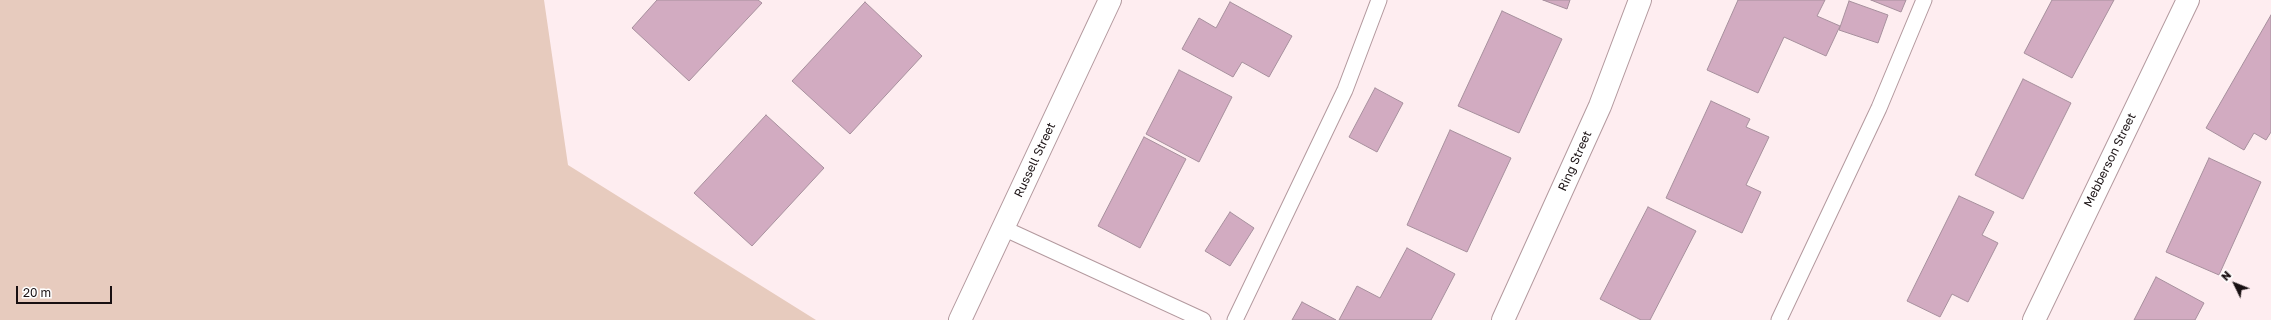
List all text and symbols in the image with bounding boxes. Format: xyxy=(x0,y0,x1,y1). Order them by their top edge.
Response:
street label: Mebberson Street xyxy=(2081,110,2139,210)
street label: Russell Street xyxy=(1011,120,1059,200)
street label: Ring Street xyxy=(1555,129,1595,193)
north arrow xyxy=(2215,264,2255,304)
text: N xyxy=(2218,268,2233,283)
scale bar xyxy=(18,278,114,304)
text: 20 m xyxy=(23,285,51,300)

